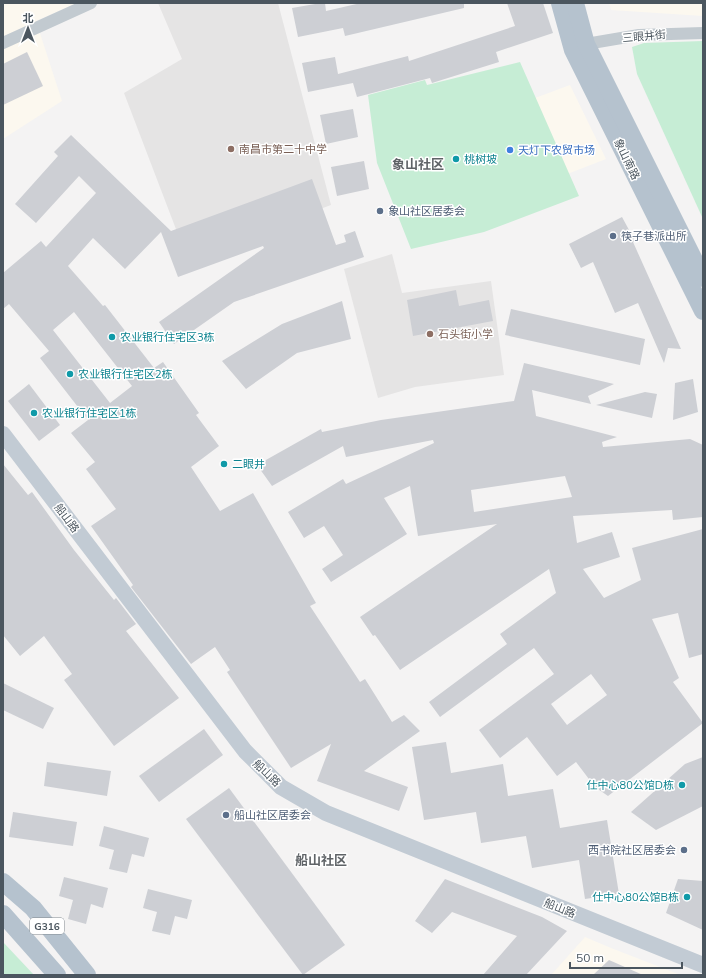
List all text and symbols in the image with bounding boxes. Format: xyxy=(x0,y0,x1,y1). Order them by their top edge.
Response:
north arrow xyxy=(8,8,48,48)
text: 北 xyxy=(23,11,34,25)
street label: 三眼井街 xyxy=(621,27,667,45)
street label: 象山南路 xyxy=(611,136,643,182)
place label: 南昌市第二十中学 xyxy=(239,142,327,156)
place label: 天灯下农贸市场 xyxy=(518,143,595,157)
marker: 南昌市第二十中学 xyxy=(226,144,236,154)
marker: 天灯下农贸市场 xyxy=(505,145,515,155)
place label: 桃树坡 xyxy=(464,152,497,166)
marker: 桃树坡 xyxy=(451,154,461,164)
district label: 象山社区 xyxy=(392,156,444,172)
place label: 象山社区居委会 xyxy=(388,204,465,218)
marker: 象山社区居委会 xyxy=(375,206,385,216)
place label: 筷子巷派出所 xyxy=(621,229,687,243)
marker: 筷子巷派出所 xyxy=(608,231,618,241)
place label: 石头街小学 xyxy=(438,327,493,341)
marker: 石头街小学 xyxy=(425,329,435,339)
place label: 农业银行住宅区3栋 xyxy=(120,330,215,344)
marker: 农业银行住宅区3栋 xyxy=(107,332,117,342)
place label: 农业银行住宅区2栋 xyxy=(78,367,173,381)
marker: 农业银行住宅区2栋 xyxy=(65,369,75,379)
place label: 农业银行住宅区1栋 xyxy=(42,406,137,420)
marker: 农业银行住宅区1栋 xyxy=(29,408,39,418)
place label: 二眼井 xyxy=(232,457,265,471)
marker: 二眼井 xyxy=(219,459,229,469)
street label: 船山路 xyxy=(51,501,83,535)
street label: 船山路 xyxy=(250,757,284,789)
place label: 仕中心80公馆D栋 xyxy=(587,778,674,792)
marker: 仕中心80公馆D栋 xyxy=(677,780,687,790)
place label: 船山社区居委会 xyxy=(234,808,311,822)
marker: 船山社区居委会 xyxy=(221,810,231,820)
place label: 西书院社区居委会 xyxy=(588,843,676,857)
marker: 西书院社区居委会 xyxy=(679,845,689,855)
district label: 船山社区 xyxy=(295,852,347,868)
place label: 仕中心80公馆B栋 xyxy=(592,890,679,904)
marker: 仕中心80公馆B栋 xyxy=(682,892,692,902)
street label: 船山路 xyxy=(542,895,578,921)
road number: G316 xyxy=(30,918,64,934)
scale bar xyxy=(570,944,682,970)
text: 50 m xyxy=(576,950,604,965)

